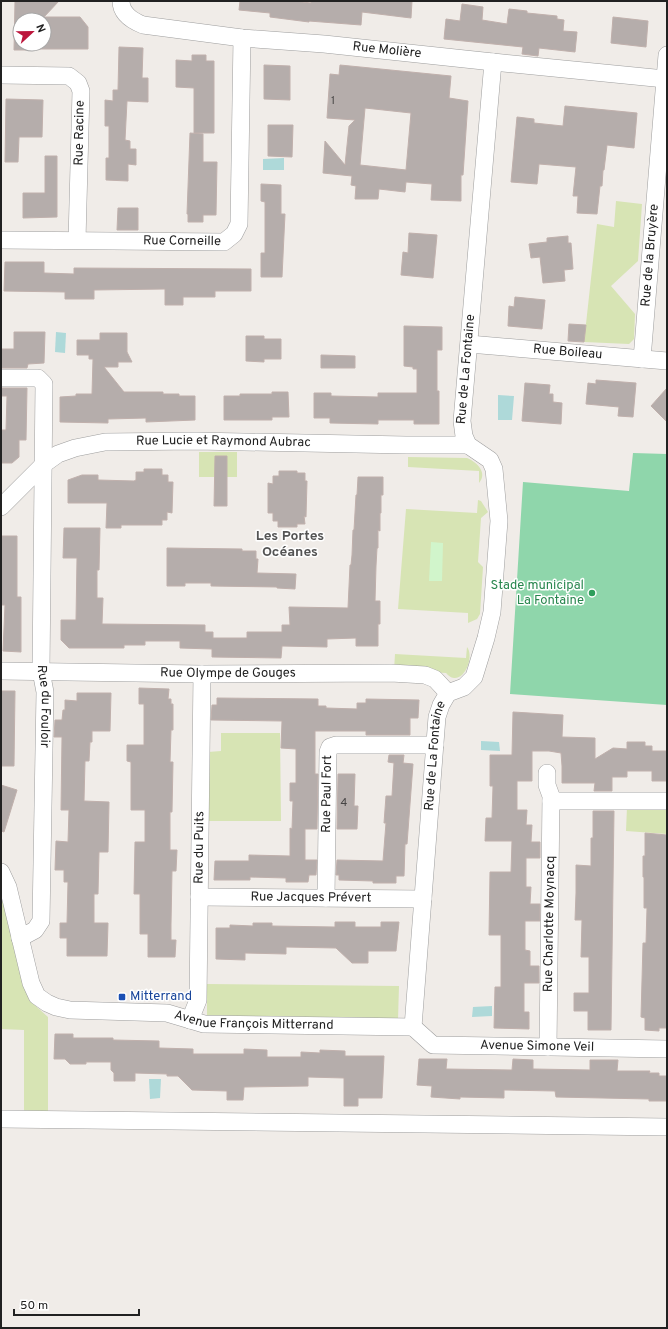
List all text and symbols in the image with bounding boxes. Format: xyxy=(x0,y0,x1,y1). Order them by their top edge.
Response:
north arrow xyxy=(12,12,52,52)
text: N xyxy=(32,22,48,35)
street label: Rue Molière xyxy=(352,39,422,62)
house number: 1 xyxy=(331,94,335,108)
street label: Rue Racine xyxy=(71,100,89,166)
street label: Rue de la Bruyère xyxy=(638,203,663,307)
street label: Rue Corneille xyxy=(143,233,221,250)
street label: Rue de La Fontaine xyxy=(454,314,479,425)
street label: Rue Boileau xyxy=(532,342,603,363)
street label: Rue Lucie et Raymond Aubrac xyxy=(136,433,311,451)
district label: Les Portes Océanes xyxy=(256,528,324,561)
place label: Stade municipal La Fontaine xyxy=(491,578,584,609)
marker: Stade municipal La Fontaine xyxy=(587,588,597,598)
street label: Rue du Fouloir xyxy=(33,665,53,748)
street label: Rue Olympe de Gouges xyxy=(160,665,296,682)
street label: Rue de La Fontaine xyxy=(422,698,450,811)
street label: Rue Paul Fort xyxy=(319,755,336,833)
house number: 4 xyxy=(341,796,348,810)
street label: Rue du Puits xyxy=(191,811,208,884)
street label: Rue Charlotte Moynacq xyxy=(541,856,559,992)
street label: Rue Jacques Prévert xyxy=(250,889,372,907)
place label: Mitterrand xyxy=(130,989,192,1005)
marker: Mitterrand xyxy=(117,992,127,1002)
street label: Avenue François Mitterrand xyxy=(172,1008,334,1034)
street label: Avenue Simone Veil xyxy=(480,1038,594,1056)
scale bar xyxy=(14,1291,139,1317)
text: 50 m xyxy=(20,1298,48,1314)

